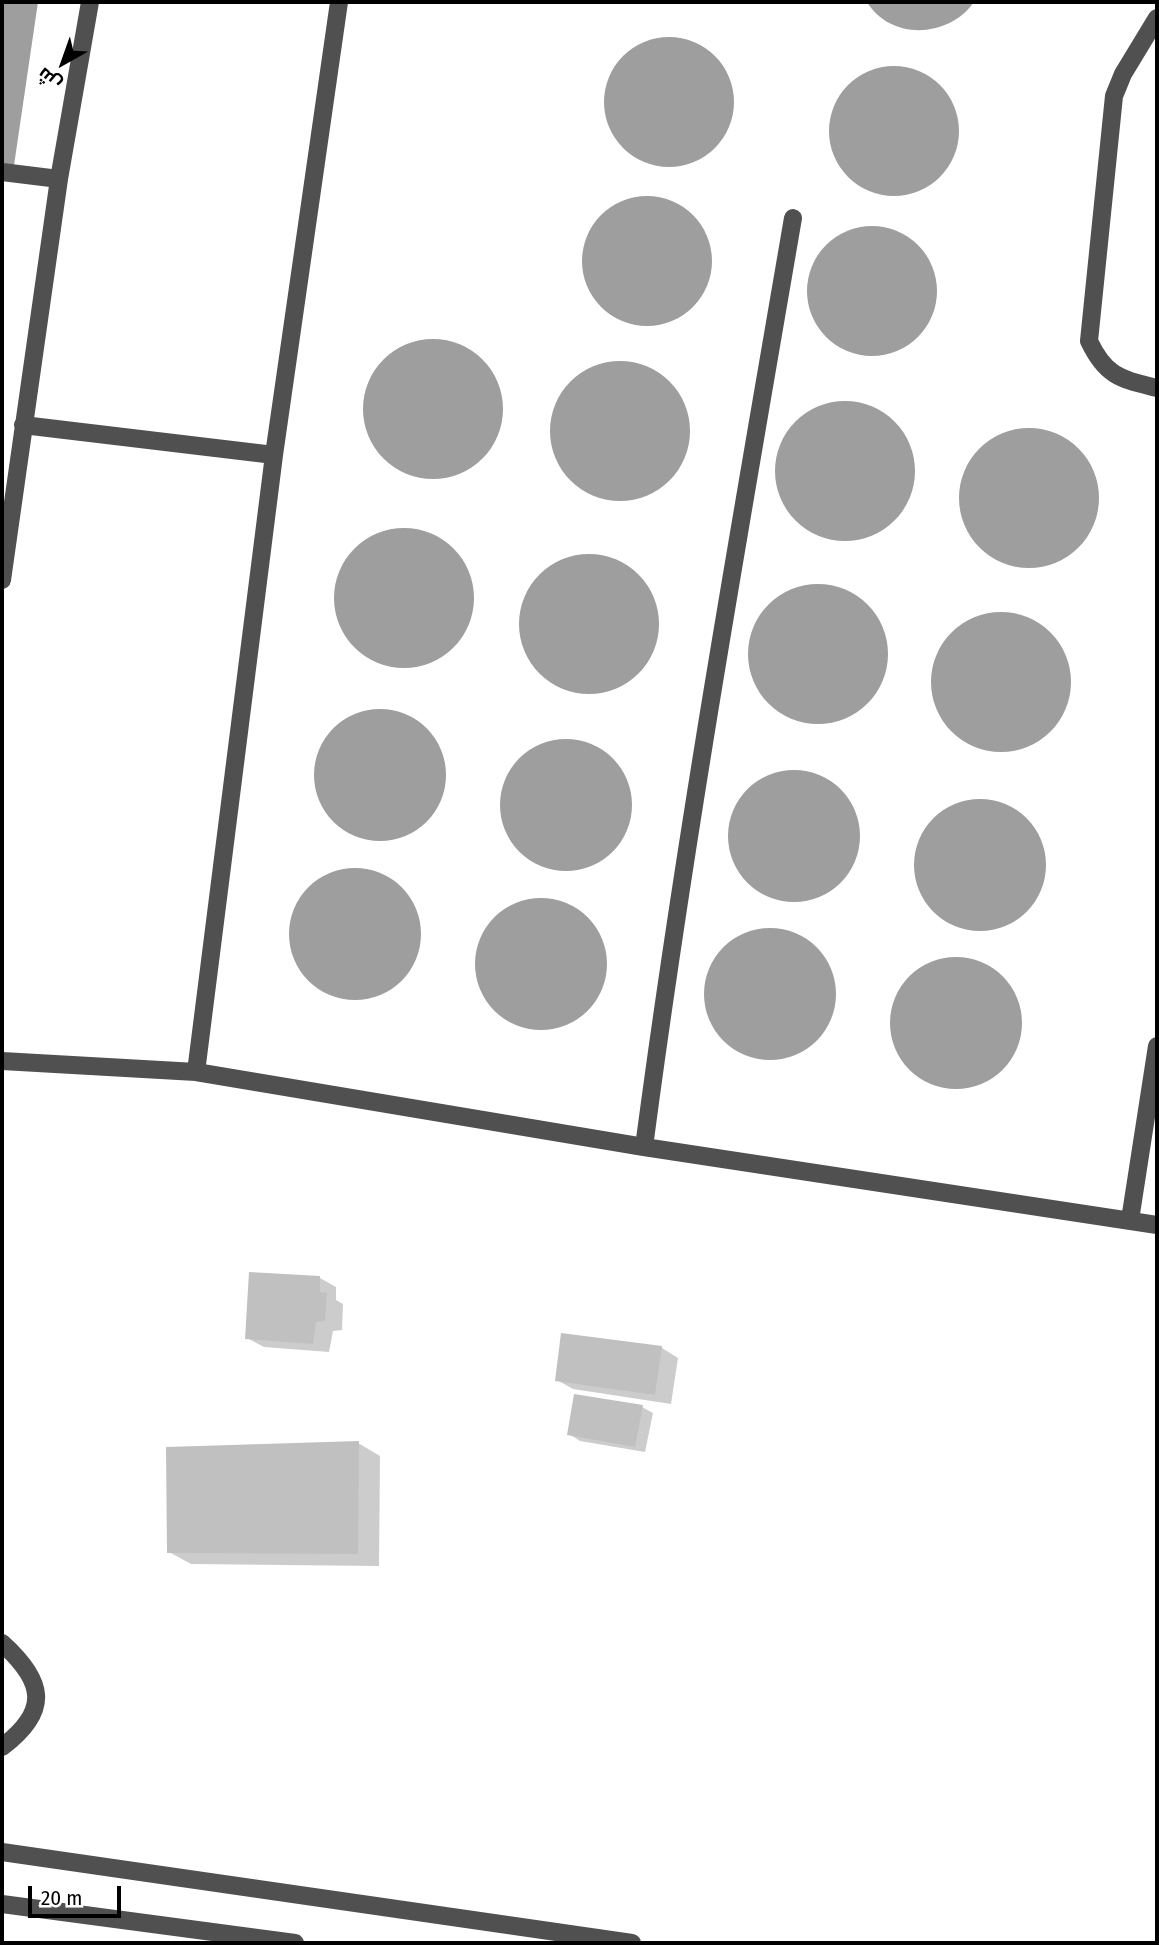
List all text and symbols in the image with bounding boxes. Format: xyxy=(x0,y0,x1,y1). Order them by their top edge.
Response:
north arrow xyxy=(28,28,98,98)
text: ش xyxy=(32,63,66,96)
scale bar xyxy=(32,1871,124,1915)
text: 20 m xyxy=(41,1885,82,1911)

